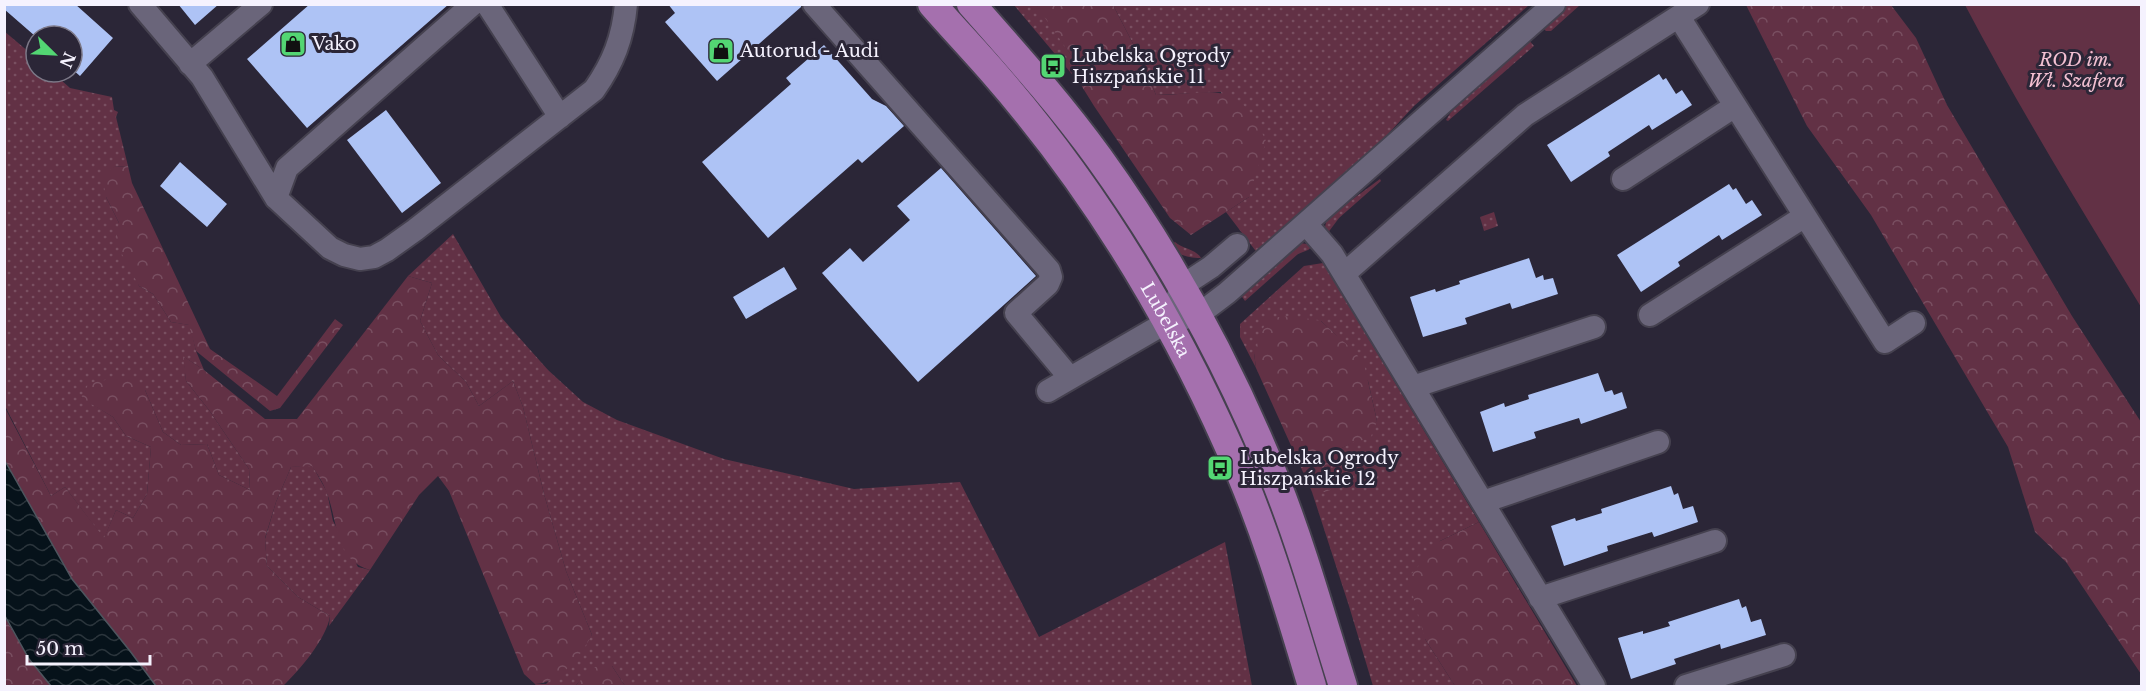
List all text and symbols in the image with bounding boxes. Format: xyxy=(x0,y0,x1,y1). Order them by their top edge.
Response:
north arrow xyxy=(24,24,84,84)
shop icon: Vako xyxy=(278,29,308,59)
place label: Vako xyxy=(311,33,357,55)
shop icon: Autorud - Audi xyxy=(706,36,736,66)
place label: Autorud - Audi xyxy=(739,40,879,62)
place label: Lubelska Ogrody Hiszpańskie 11 xyxy=(1072,45,1231,88)
text: N xyxy=(56,49,80,71)
park label: ROD im. Wł. Szafera xyxy=(2027,49,2125,92)
bus stop icon: Lubelska Ogrody Hiszpańskie 11 xyxy=(1038,51,1068,81)
street label: Lubelska xyxy=(1136,279,1195,361)
place label: Lubelska Ogrody Hiszpańskie 12 xyxy=(1240,447,1399,490)
bus stop icon: Lubelska Ogrody Hiszpańskie 12 xyxy=(1205,453,1235,483)
scale bar xyxy=(27,628,150,666)
text: 50 m xyxy=(36,638,84,660)

